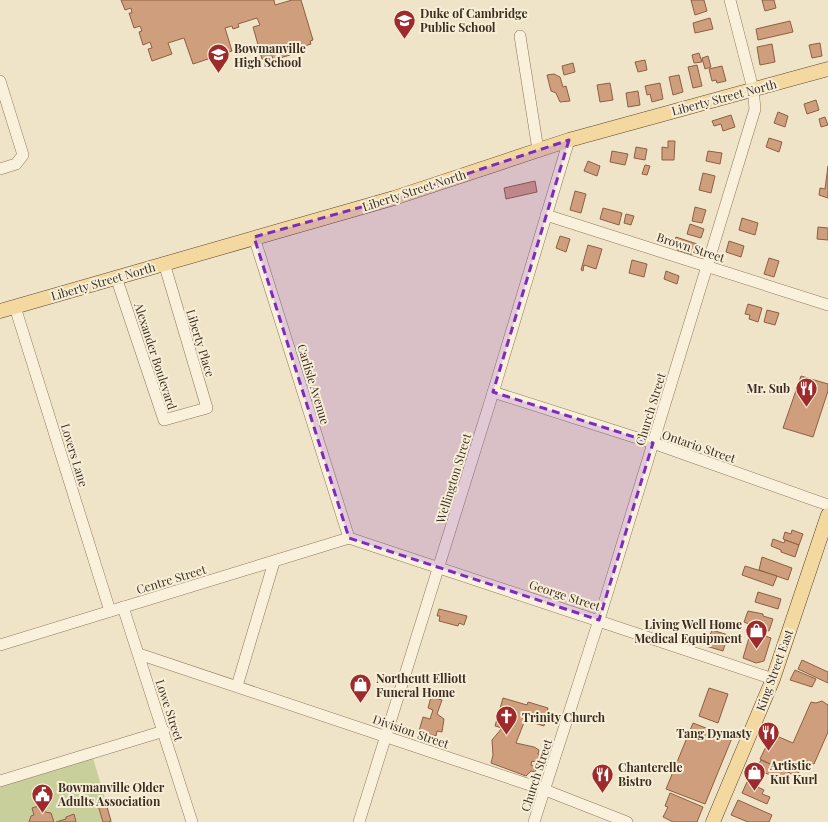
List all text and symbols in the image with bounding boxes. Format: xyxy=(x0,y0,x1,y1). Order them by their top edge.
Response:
place label: Duke of Cambridge Public School xyxy=(420,5,528,35)
school or university icon: Duke of Cambridge Public School xyxy=(392,7,418,40)
place label: Bowmanville High School xyxy=(234,40,306,70)
school or university icon: Bowmanville High School xyxy=(205,42,231,75)
street label: Liberty Street North xyxy=(670,75,778,119)
street label: Liberty Street North xyxy=(360,166,468,214)
street label: Brown Street xyxy=(655,228,728,266)
street label: Liberty Street North xyxy=(49,258,157,304)
street label: Alexander Boulevard xyxy=(131,300,181,411)
street label: Liberty Place xyxy=(183,307,219,379)
street label: Carlisle Avenue xyxy=(294,342,334,426)
street label: Church Street xyxy=(631,370,669,447)
restaurant icon: Mr. Sub xyxy=(793,375,819,408)
place label: Mr. Sub xyxy=(746,380,790,396)
street label: Lovers Lane xyxy=(58,421,92,489)
street label: Ontario Street xyxy=(660,426,739,466)
street label: Wellington Street xyxy=(431,430,474,526)
street label: Centre Street xyxy=(134,561,209,597)
street label: George Street xyxy=(527,576,603,614)
place label: Living Well Home Medical Equipment xyxy=(634,616,743,646)
shop icon: Living Well Home Medical Equipment xyxy=(744,618,770,651)
street label: King Street East xyxy=(752,626,796,713)
place label: Northcutt Elliott Funeral Home xyxy=(376,670,467,700)
shop icon: Northcutt Elliott Funeral Home xyxy=(347,672,373,705)
street label: Lowe Street xyxy=(153,677,188,744)
church icon: Trinity Church xyxy=(493,704,519,737)
place label: Trinity Church xyxy=(522,709,606,725)
street label: Division Street xyxy=(371,711,452,752)
restaurant icon: Tang Dynasty xyxy=(755,720,781,753)
place label: Tang Dynasty xyxy=(676,725,753,741)
street label: Church Street xyxy=(517,736,556,813)
place label: Artistic Kut Kurl xyxy=(769,757,818,787)
place label: Chanterelle Bistro xyxy=(618,759,682,789)
shop icon: Artistic Kut Kurl xyxy=(741,759,767,792)
restaurant icon: Chanterelle Bistro xyxy=(589,761,615,794)
place label: Bowmanville Older Adults Association xyxy=(57,779,165,809)
public building icon: Bowmanville Older Adults Association xyxy=(30,781,56,814)

